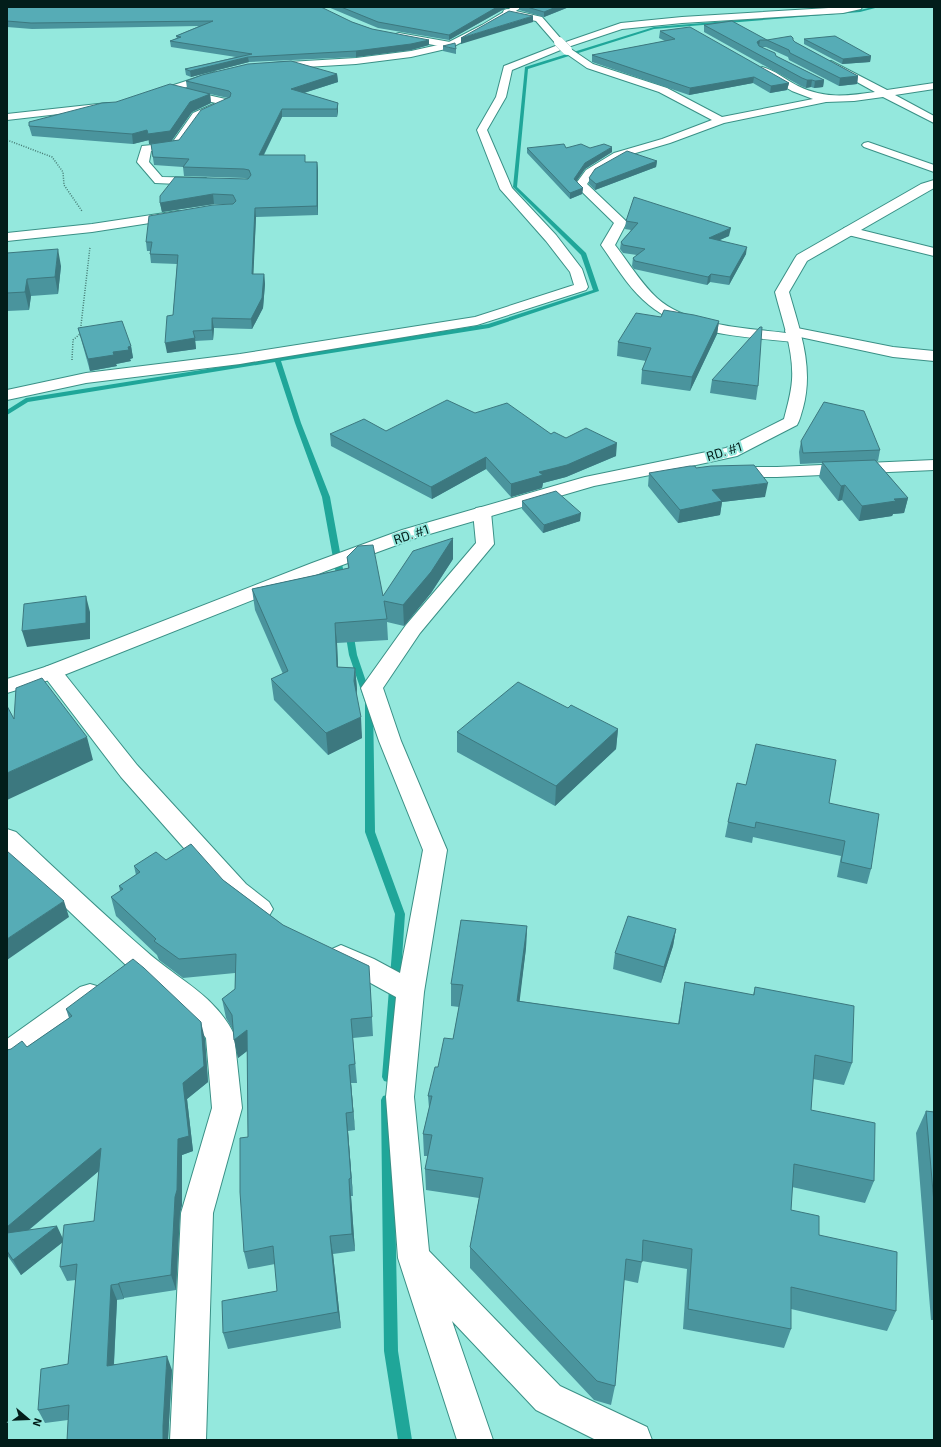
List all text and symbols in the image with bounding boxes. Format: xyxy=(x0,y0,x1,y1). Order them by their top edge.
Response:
street label: RD. #1 xyxy=(704,438,744,464)
street label: RD. #1 xyxy=(391,521,431,547)
north arrow xyxy=(8,1399,48,1439)
text: N xyxy=(30,1417,45,1428)

